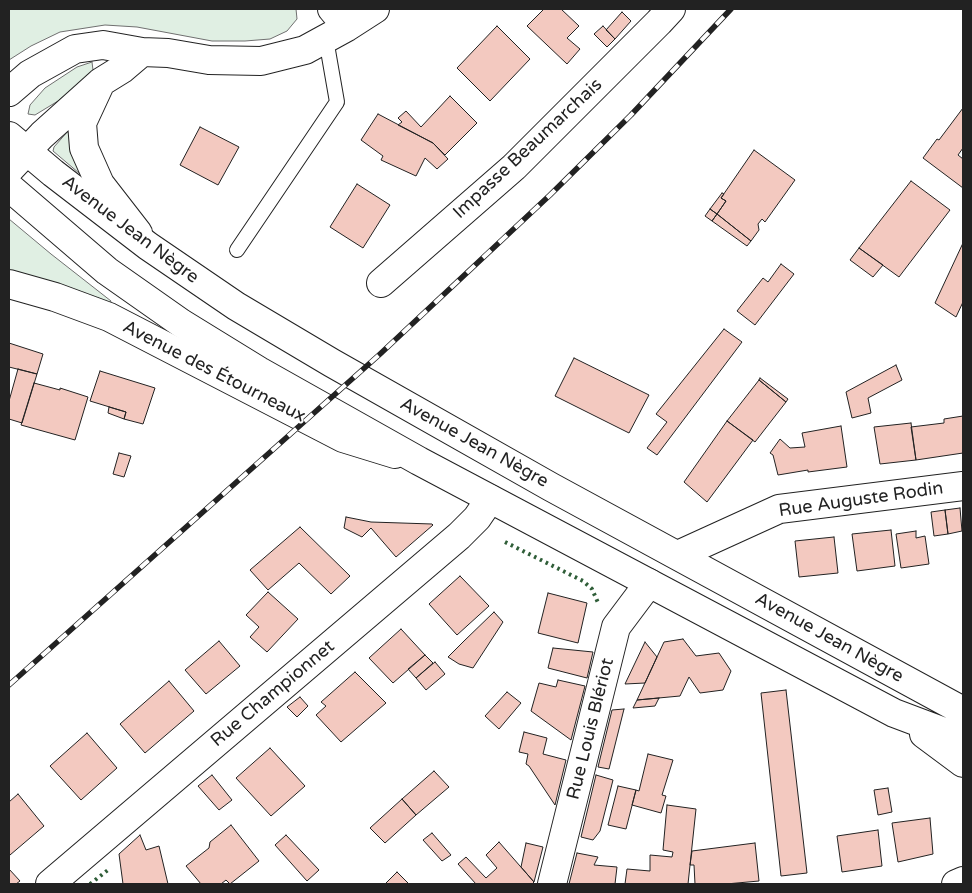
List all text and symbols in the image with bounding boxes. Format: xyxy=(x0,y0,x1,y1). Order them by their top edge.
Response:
street label: Impasse Beaumarchais xyxy=(449,74,607,224)
street label: Avenue Jean Nègre xyxy=(57,171,203,289)
street label: Avenue des Étourneaux xyxy=(119,316,309,428)
street label: Avenue Jean Nègre xyxy=(396,393,552,493)
street label: Rue Auguste Rodin xyxy=(777,478,945,522)
street label: Avenue Jean Nègre xyxy=(751,588,907,688)
street label: Rue Championnet xyxy=(207,636,339,752)
street label: Rue Louis Blériot xyxy=(563,656,619,802)

